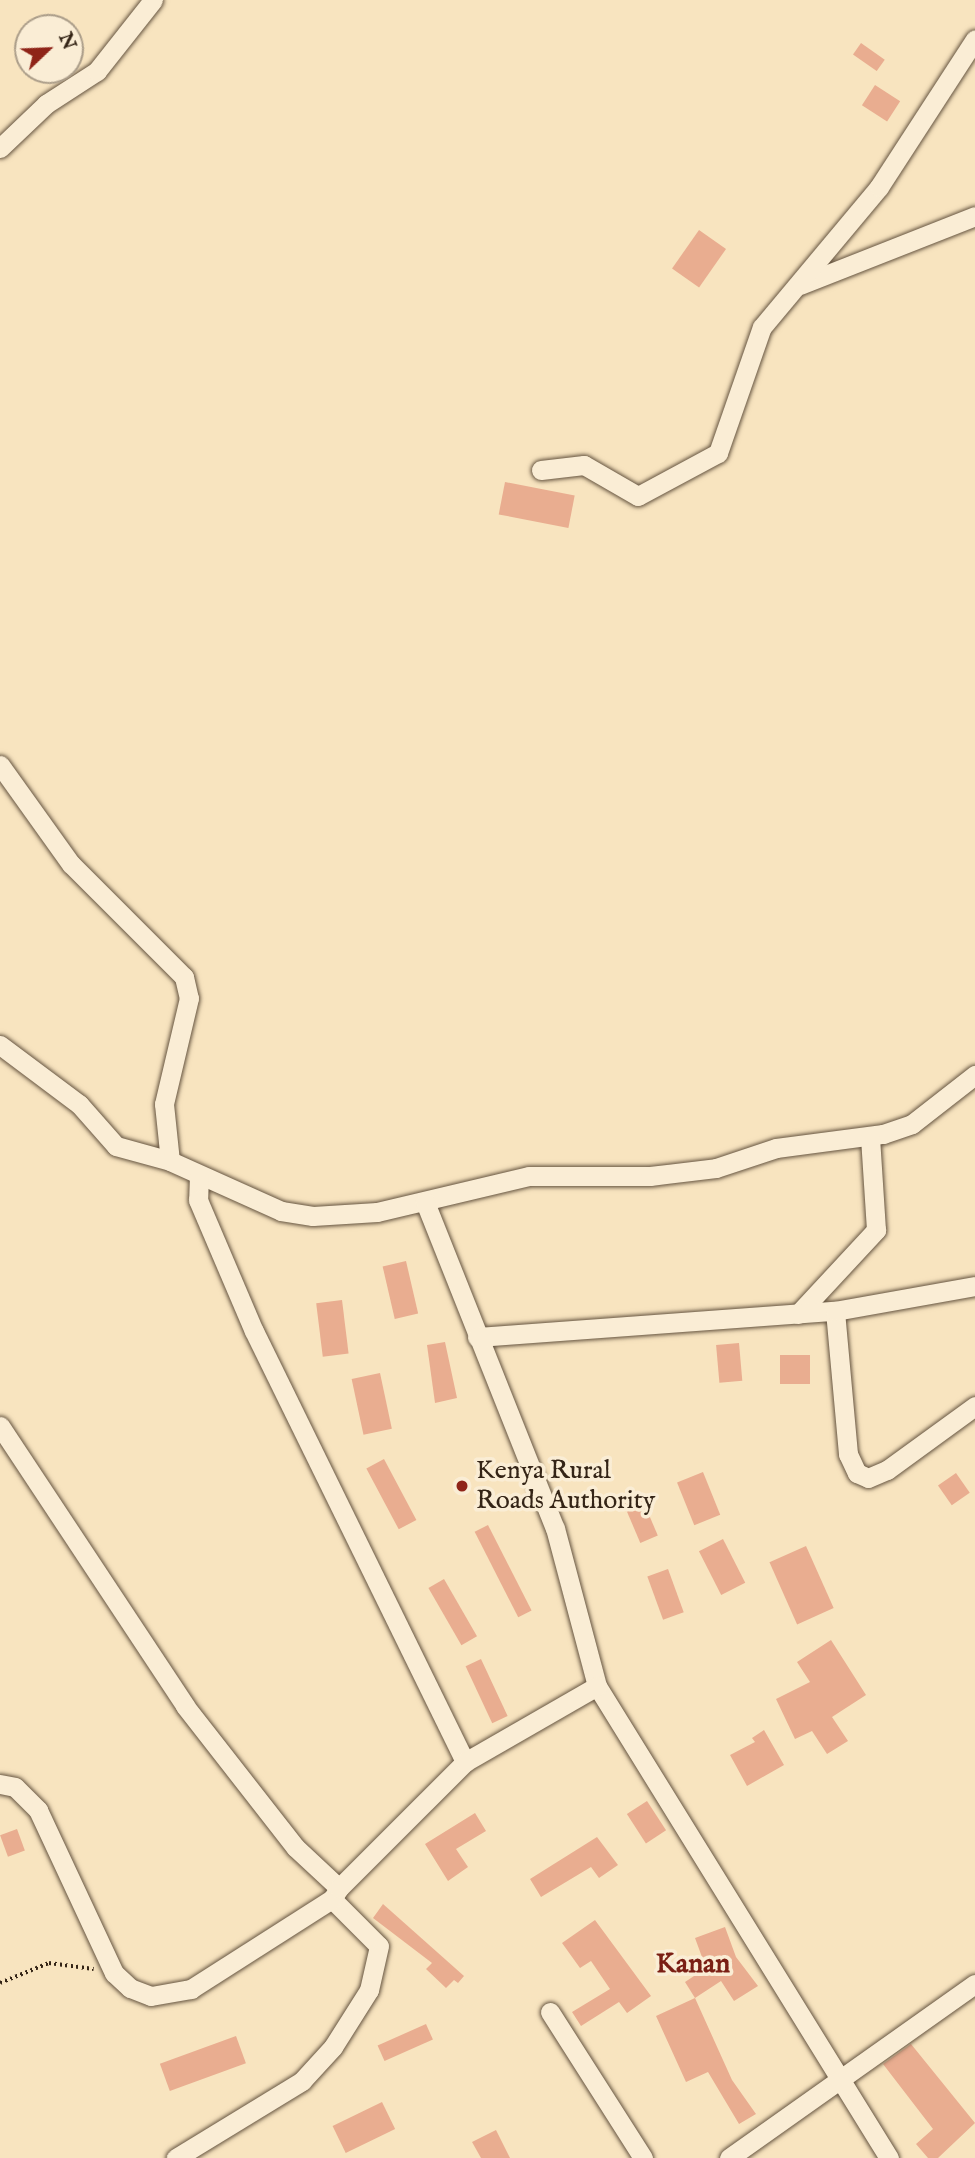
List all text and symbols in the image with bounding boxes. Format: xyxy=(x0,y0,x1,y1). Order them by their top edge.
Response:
north arrow xyxy=(14,14,84,84)
text: N xyxy=(52,29,81,54)
place label: Kenya Rural Roads Authority xyxy=(476,1455,655,1516)
marker: Kenya Rural Roads Authority xyxy=(454,1478,470,1494)
district label: Kanan xyxy=(656,1948,730,1982)

